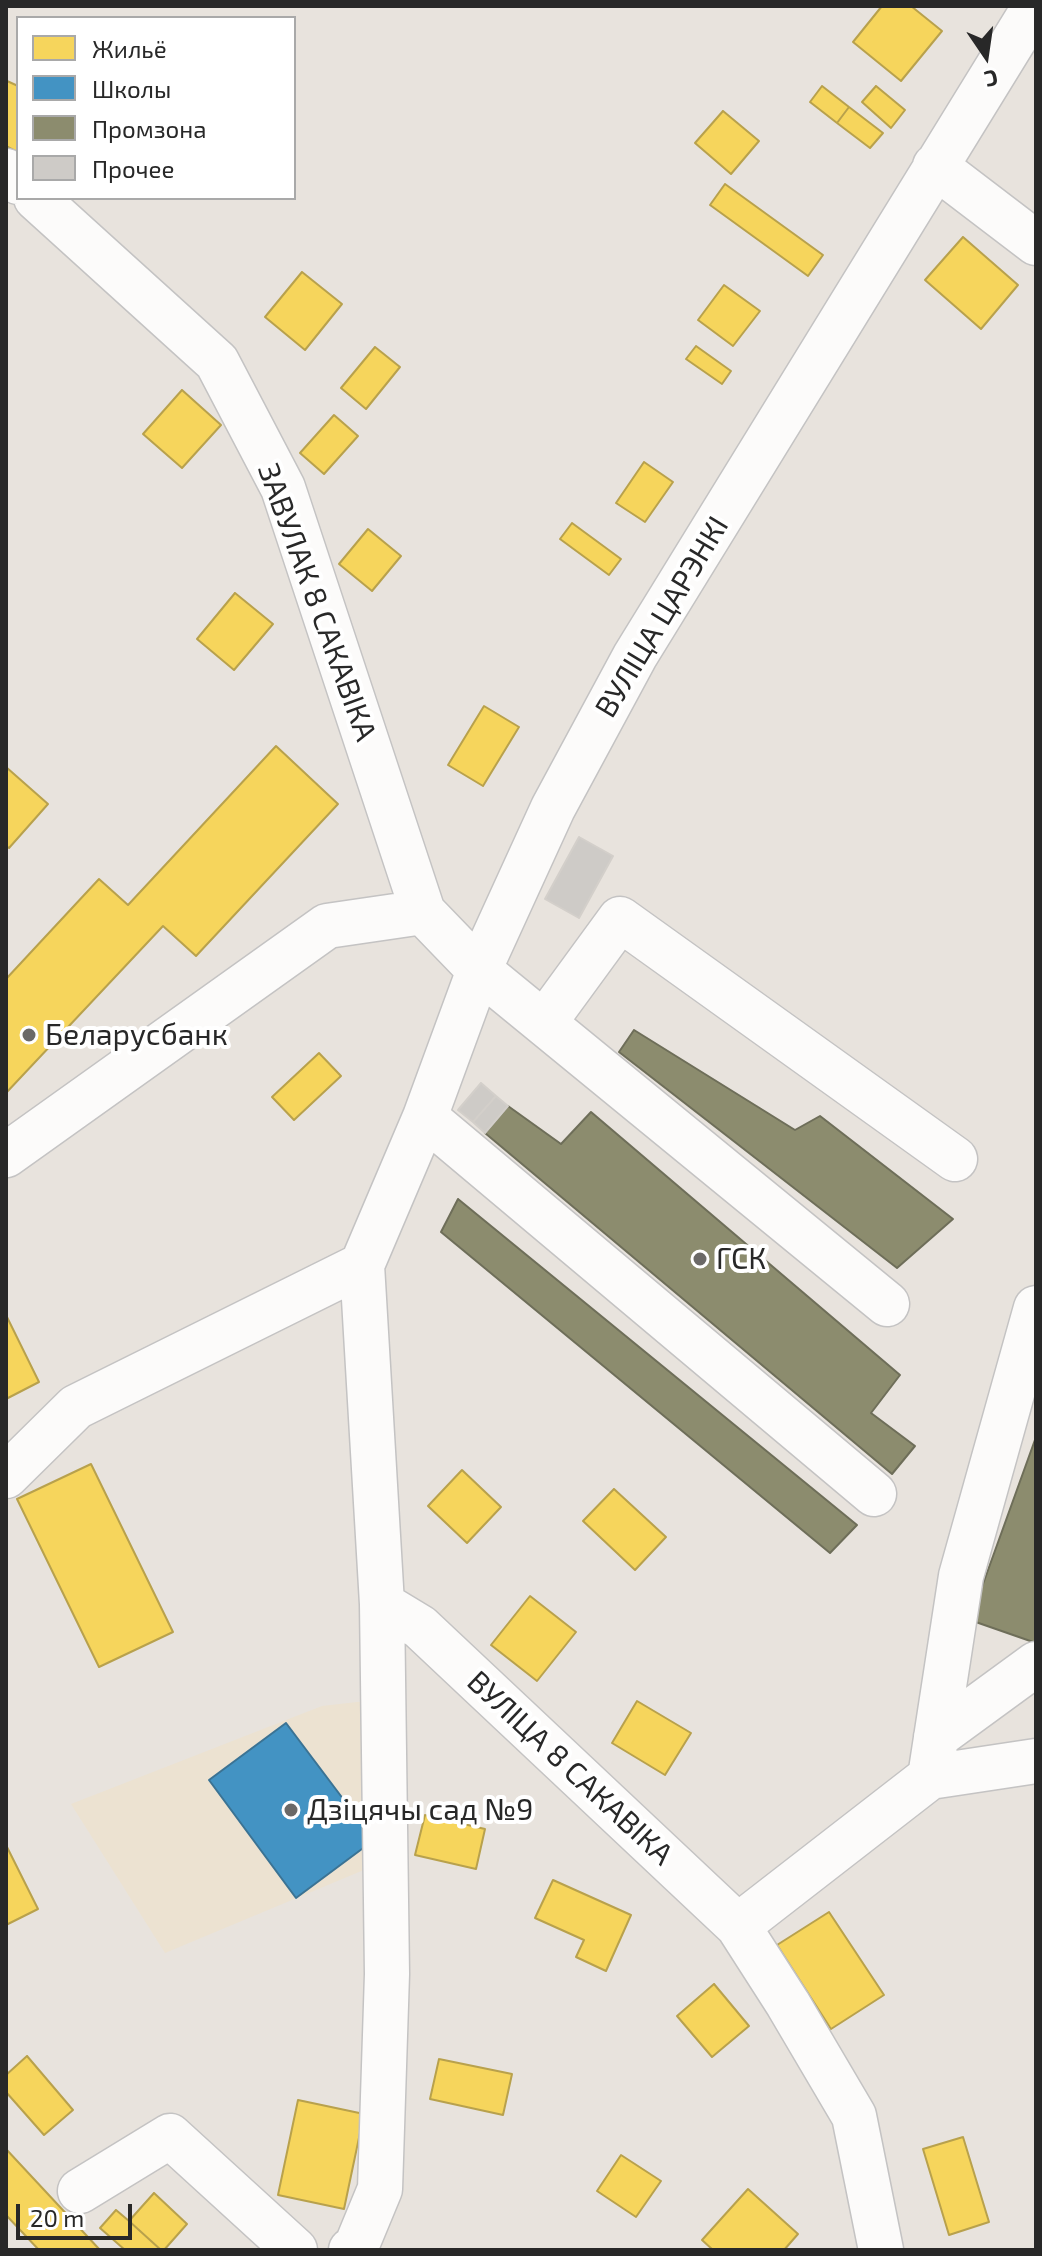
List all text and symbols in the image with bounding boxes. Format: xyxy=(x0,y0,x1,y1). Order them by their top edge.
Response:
legend xyxy=(16,16,296,200)
north arrow xyxy=(946,16,1026,96)
text: Жильё xyxy=(92,34,167,63)
text: С xyxy=(982,65,1001,94)
text: Школы xyxy=(92,74,171,103)
text: Промзона xyxy=(92,114,207,143)
text: Прочее xyxy=(92,154,174,183)
street label: ЗАВУЛАК 8 САКАВІКА xyxy=(250,458,384,746)
street label: ВУЛІЦА ЦАРЭНКІ xyxy=(588,510,736,724)
place label: Беларусбанк xyxy=(45,1017,228,1053)
marker: Беларусбанк xyxy=(20,1026,38,1044)
place label: ГСК xyxy=(716,1241,766,1277)
marker: ГСК xyxy=(691,1250,709,1268)
street label: ВУЛІЦА 8 САКАВІКА xyxy=(460,1663,680,1873)
place label: Дзіцячы сад №9 xyxy=(307,1792,533,1828)
marker: Дзіцячы сад №9 xyxy=(282,1801,300,1819)
scale bar xyxy=(20,2188,136,2238)
text: 20 m xyxy=(30,2203,84,2232)

